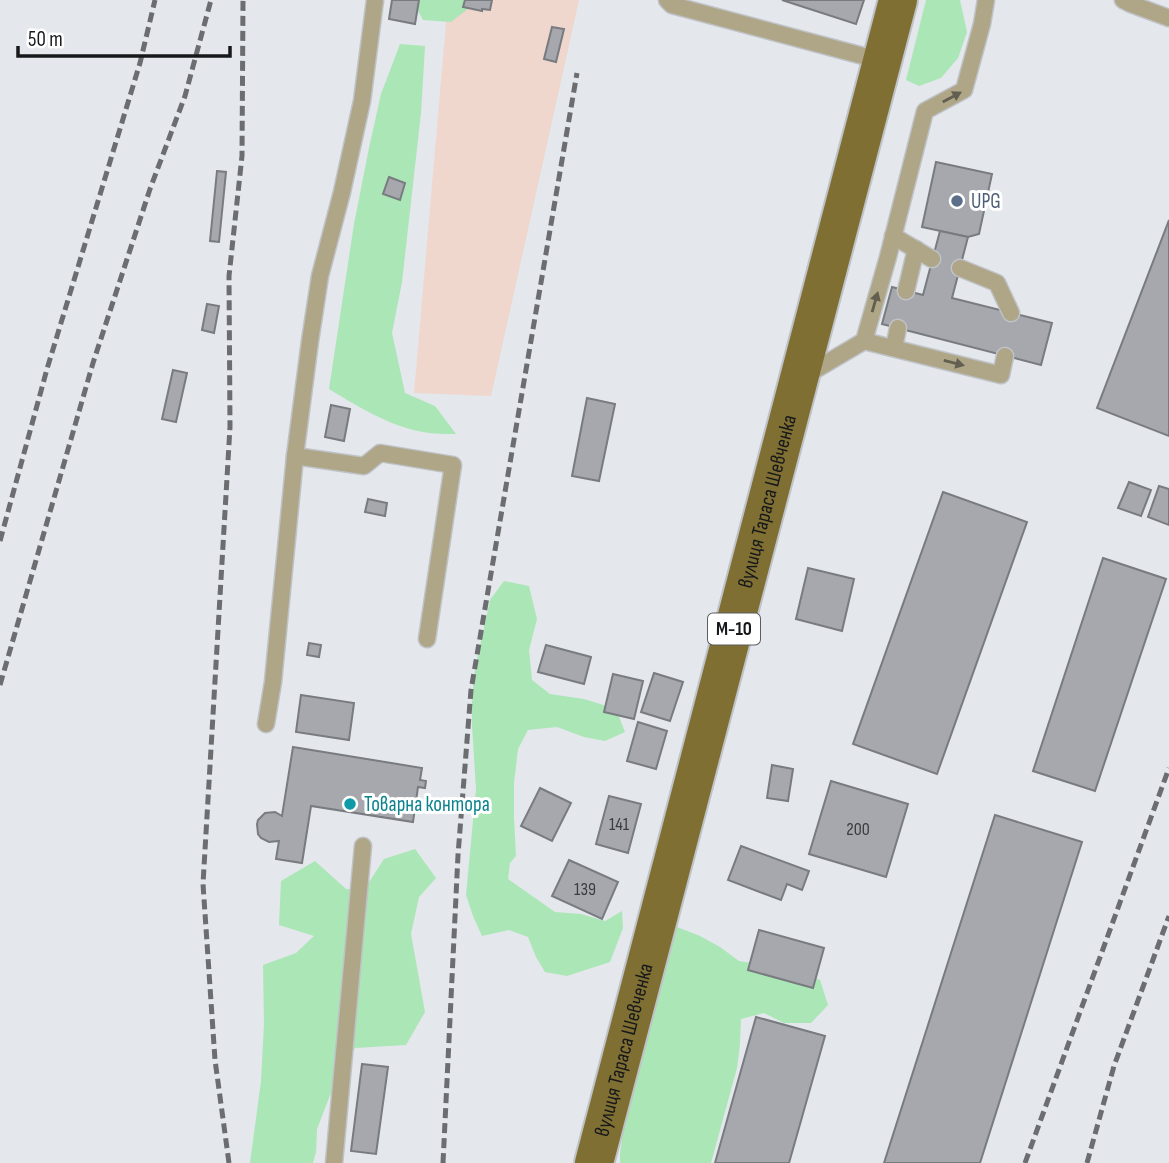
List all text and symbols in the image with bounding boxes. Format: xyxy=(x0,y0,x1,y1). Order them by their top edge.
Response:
scale bar xyxy=(18,14,229,58)
text: 50 m xyxy=(28,27,63,52)
one-way arrow xyxy=(942,91,962,102)
place label: UPG xyxy=(971,189,1001,214)
marker: UPG xyxy=(949,193,965,209)
one-way arrow xyxy=(870,290,881,312)
one-way arrow xyxy=(943,358,965,369)
street label: вулиця Тараса Шевченка xyxy=(732,412,802,591)
road number: М-10 xyxy=(708,614,760,644)
place label: Товарна контора xyxy=(364,792,490,817)
marker: Товарна контора xyxy=(342,796,358,812)
house number: 141 xyxy=(609,814,630,835)
house number: 200 xyxy=(846,819,870,840)
house number: 139 xyxy=(574,879,596,900)
street label: вулиця Тараса Шевченка xyxy=(589,961,658,1139)

